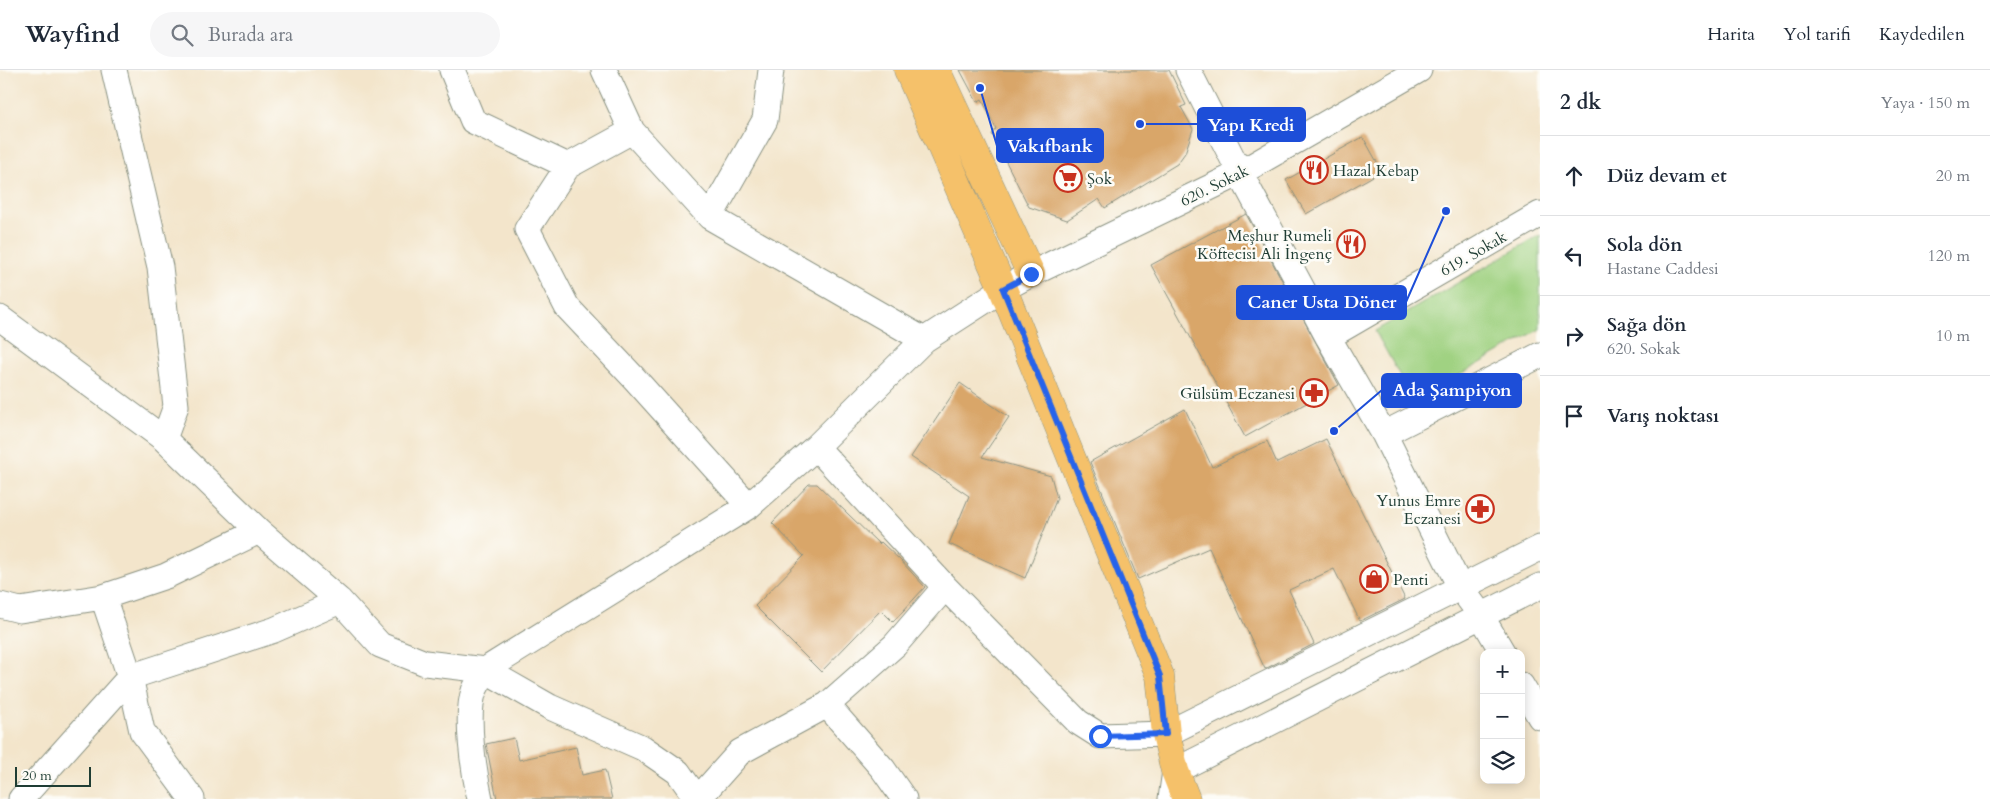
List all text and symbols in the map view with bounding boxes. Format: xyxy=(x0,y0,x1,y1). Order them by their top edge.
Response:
search box xyxy=(150,12,500,57)
text: Wayfind xyxy=(25,18,120,51)
icon: search xyxy=(168,21,196,49)
text: Burada ara xyxy=(208,22,293,48)
text: Harita xyxy=(1707,22,1755,47)
text: Yol tarifi xyxy=(1783,22,1851,47)
text: Kaydedilen xyxy=(1879,22,1965,47)
text: 2 dk xyxy=(1560,88,1601,117)
text: Yaya · 150 m xyxy=(1881,92,1970,114)
callout: Yapı Kredi xyxy=(1198,108,1305,141)
text: Yapı Kredi xyxy=(1208,113,1295,138)
callout: Vakıfbank xyxy=(997,129,1103,162)
text: Vakıfbank xyxy=(1007,134,1094,159)
restaurant icon: Hazal Kebap xyxy=(1299,155,1329,185)
street label: 620. Sokak xyxy=(1177,160,1253,212)
place label: Hazal Kebap xyxy=(1333,160,1419,182)
icon: ahead xyxy=(1560,162,1588,190)
supermarket icon: Şok xyxy=(1053,163,1083,193)
text: Düz devam et xyxy=(1607,163,1727,189)
text: 20 m xyxy=(1936,165,1970,187)
place label: Şok xyxy=(1087,168,1113,190)
place label: Meşhur Rumeli Köftecisi Ali İngenç xyxy=(1197,225,1332,265)
street label: 619. Sokak xyxy=(1436,226,1511,282)
restaurant icon: Meşhur Rumeli Köftecisi Ali İngenç xyxy=(1336,229,1366,259)
text: Sola dön xyxy=(1607,232,1682,258)
icon: left xyxy=(1560,242,1588,270)
text: 120 m xyxy=(1928,245,1970,267)
text: Hastane Caddesi xyxy=(1607,258,1719,280)
route end xyxy=(1020,263,1043,286)
callout: Caner Usta Döner xyxy=(1237,286,1406,319)
text: Caner Usta Döner xyxy=(1247,290,1397,315)
text: Sağa dön xyxy=(1607,312,1687,338)
icon: right xyxy=(1560,322,1588,350)
text: 10 m xyxy=(1936,325,1970,347)
text: 620. Sokak xyxy=(1607,338,1681,360)
callout: Ada Şampiyon xyxy=(1382,374,1521,407)
pharmacy icon: Gülsüm Eczanesi xyxy=(1299,378,1329,408)
text: Ada Şampiyon xyxy=(1393,378,1512,403)
place label: Gülsüm Eczanesi xyxy=(1180,383,1296,405)
icon: arrive xyxy=(1560,402,1588,430)
text: Varış noktası xyxy=(1607,403,1719,429)
place label: Yunus Emre Eczanesi xyxy=(1376,490,1461,530)
pharmacy icon: Yunus Emre Eczanesi xyxy=(1465,494,1495,524)
shop icon: Penti xyxy=(1359,564,1389,594)
place label: Penti xyxy=(1393,569,1429,591)
map controls xyxy=(1480,649,1525,784)
button: + xyxy=(1480,649,1525,694)
button: − xyxy=(1480,694,1525,739)
route start xyxy=(1089,725,1112,748)
button: layers xyxy=(1480,739,1525,784)
scale bar xyxy=(15,764,91,787)
text: 20 m xyxy=(22,766,52,785)

